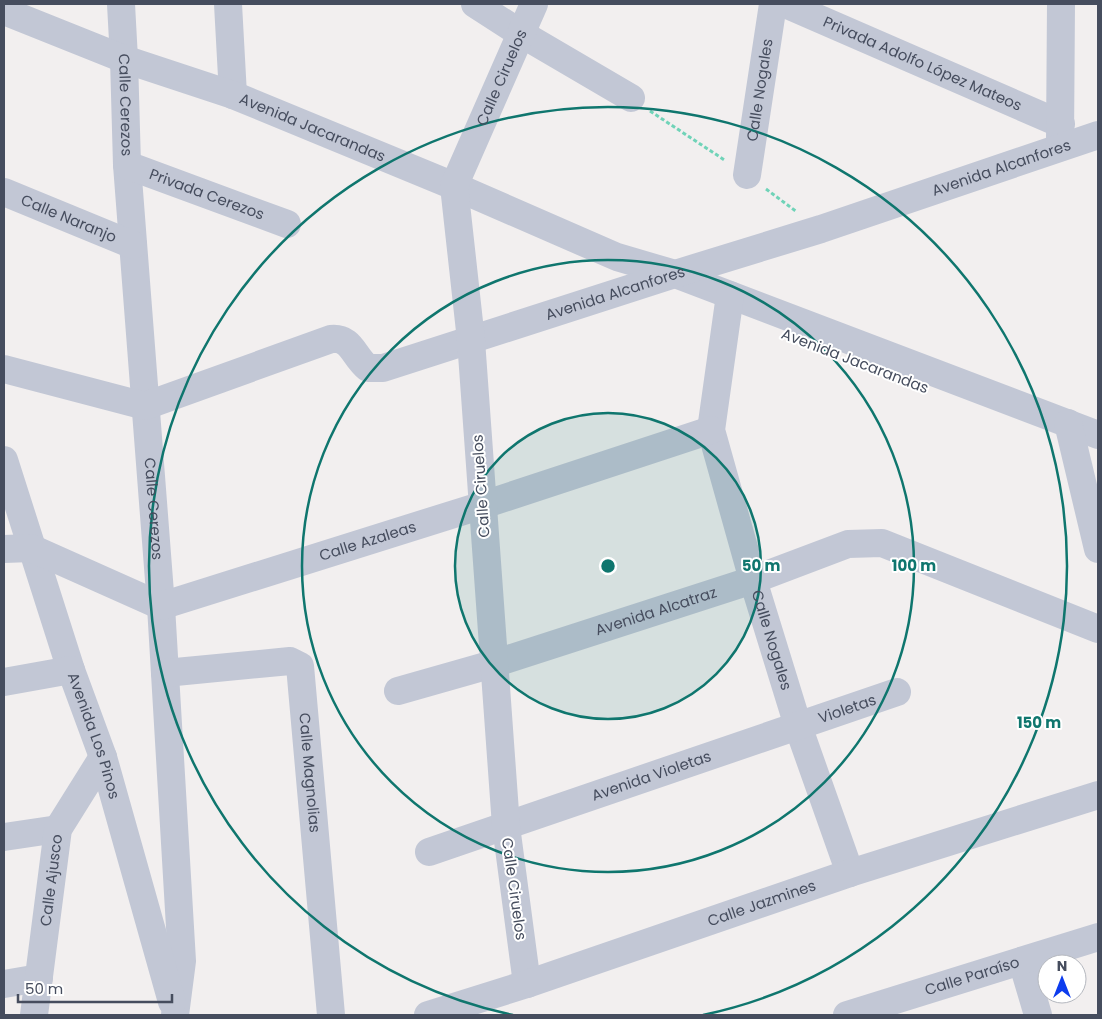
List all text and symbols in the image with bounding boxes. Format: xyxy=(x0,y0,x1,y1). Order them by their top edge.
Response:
street label: Privada Adolfo López Mateos xyxy=(820,11,1026,116)
street label: Calle Ciruelos xyxy=(471,26,532,129)
street label: Calle Nogales xyxy=(741,37,778,143)
street label: Calle Cerezos xyxy=(114,53,138,157)
street label: Avenida Jacarandas xyxy=(236,88,389,167)
street label: Avenida Alcanfores xyxy=(929,134,1074,201)
street label: Privada Cerezos xyxy=(147,163,267,225)
street label: Calle Naranjo xyxy=(18,189,120,247)
street label: Avenida Alcanfores xyxy=(543,260,688,325)
street label: Avenida Jacarandas xyxy=(779,323,932,398)
street label: Calle Ciruelos xyxy=(466,434,495,538)
street label: Calle Cerezos xyxy=(140,457,168,561)
street label: Calle Azaleas xyxy=(316,516,419,566)
text: 50 m xyxy=(742,555,780,576)
text: 100 m xyxy=(892,555,936,576)
centre of rings xyxy=(599,557,617,575)
street label: Avenida Alcatraz xyxy=(592,581,719,640)
street label: Calle Nogales xyxy=(747,587,797,693)
street label: Avenida Los Pinos xyxy=(63,669,125,802)
street label: Violetas xyxy=(815,689,879,728)
street label: Calle Magnolias xyxy=(294,712,326,834)
text: 150 m xyxy=(1017,712,1061,733)
street label: Avenida Violetas xyxy=(588,745,714,806)
street label: Calle Ajusco xyxy=(35,833,67,927)
street label: Calle Ciruelos xyxy=(497,836,532,942)
street label: Calle Jazmines xyxy=(705,874,819,931)
street label: Calle Paraíso xyxy=(922,951,1022,1000)
north arrow xyxy=(1037,954,1087,1004)
text: N xyxy=(1057,956,1067,976)
scale bar xyxy=(18,972,171,1004)
text: 50 m xyxy=(25,978,63,999)

